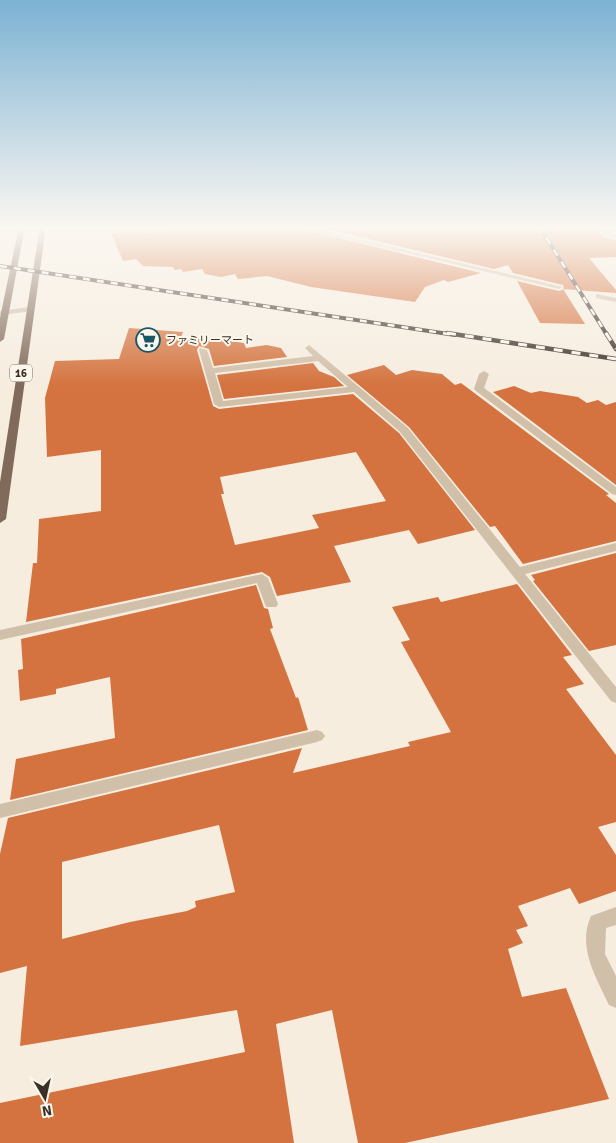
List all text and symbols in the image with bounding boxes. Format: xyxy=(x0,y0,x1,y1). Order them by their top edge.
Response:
supermarket icon: ファミリーマート xyxy=(135,327,161,353)
place label: ファミリーマート xyxy=(166,334,254,347)
road number: 16 xyxy=(10,364,32,382)
north arrow xyxy=(20,1073,70,1123)
text: N xyxy=(41,1101,53,1120)

